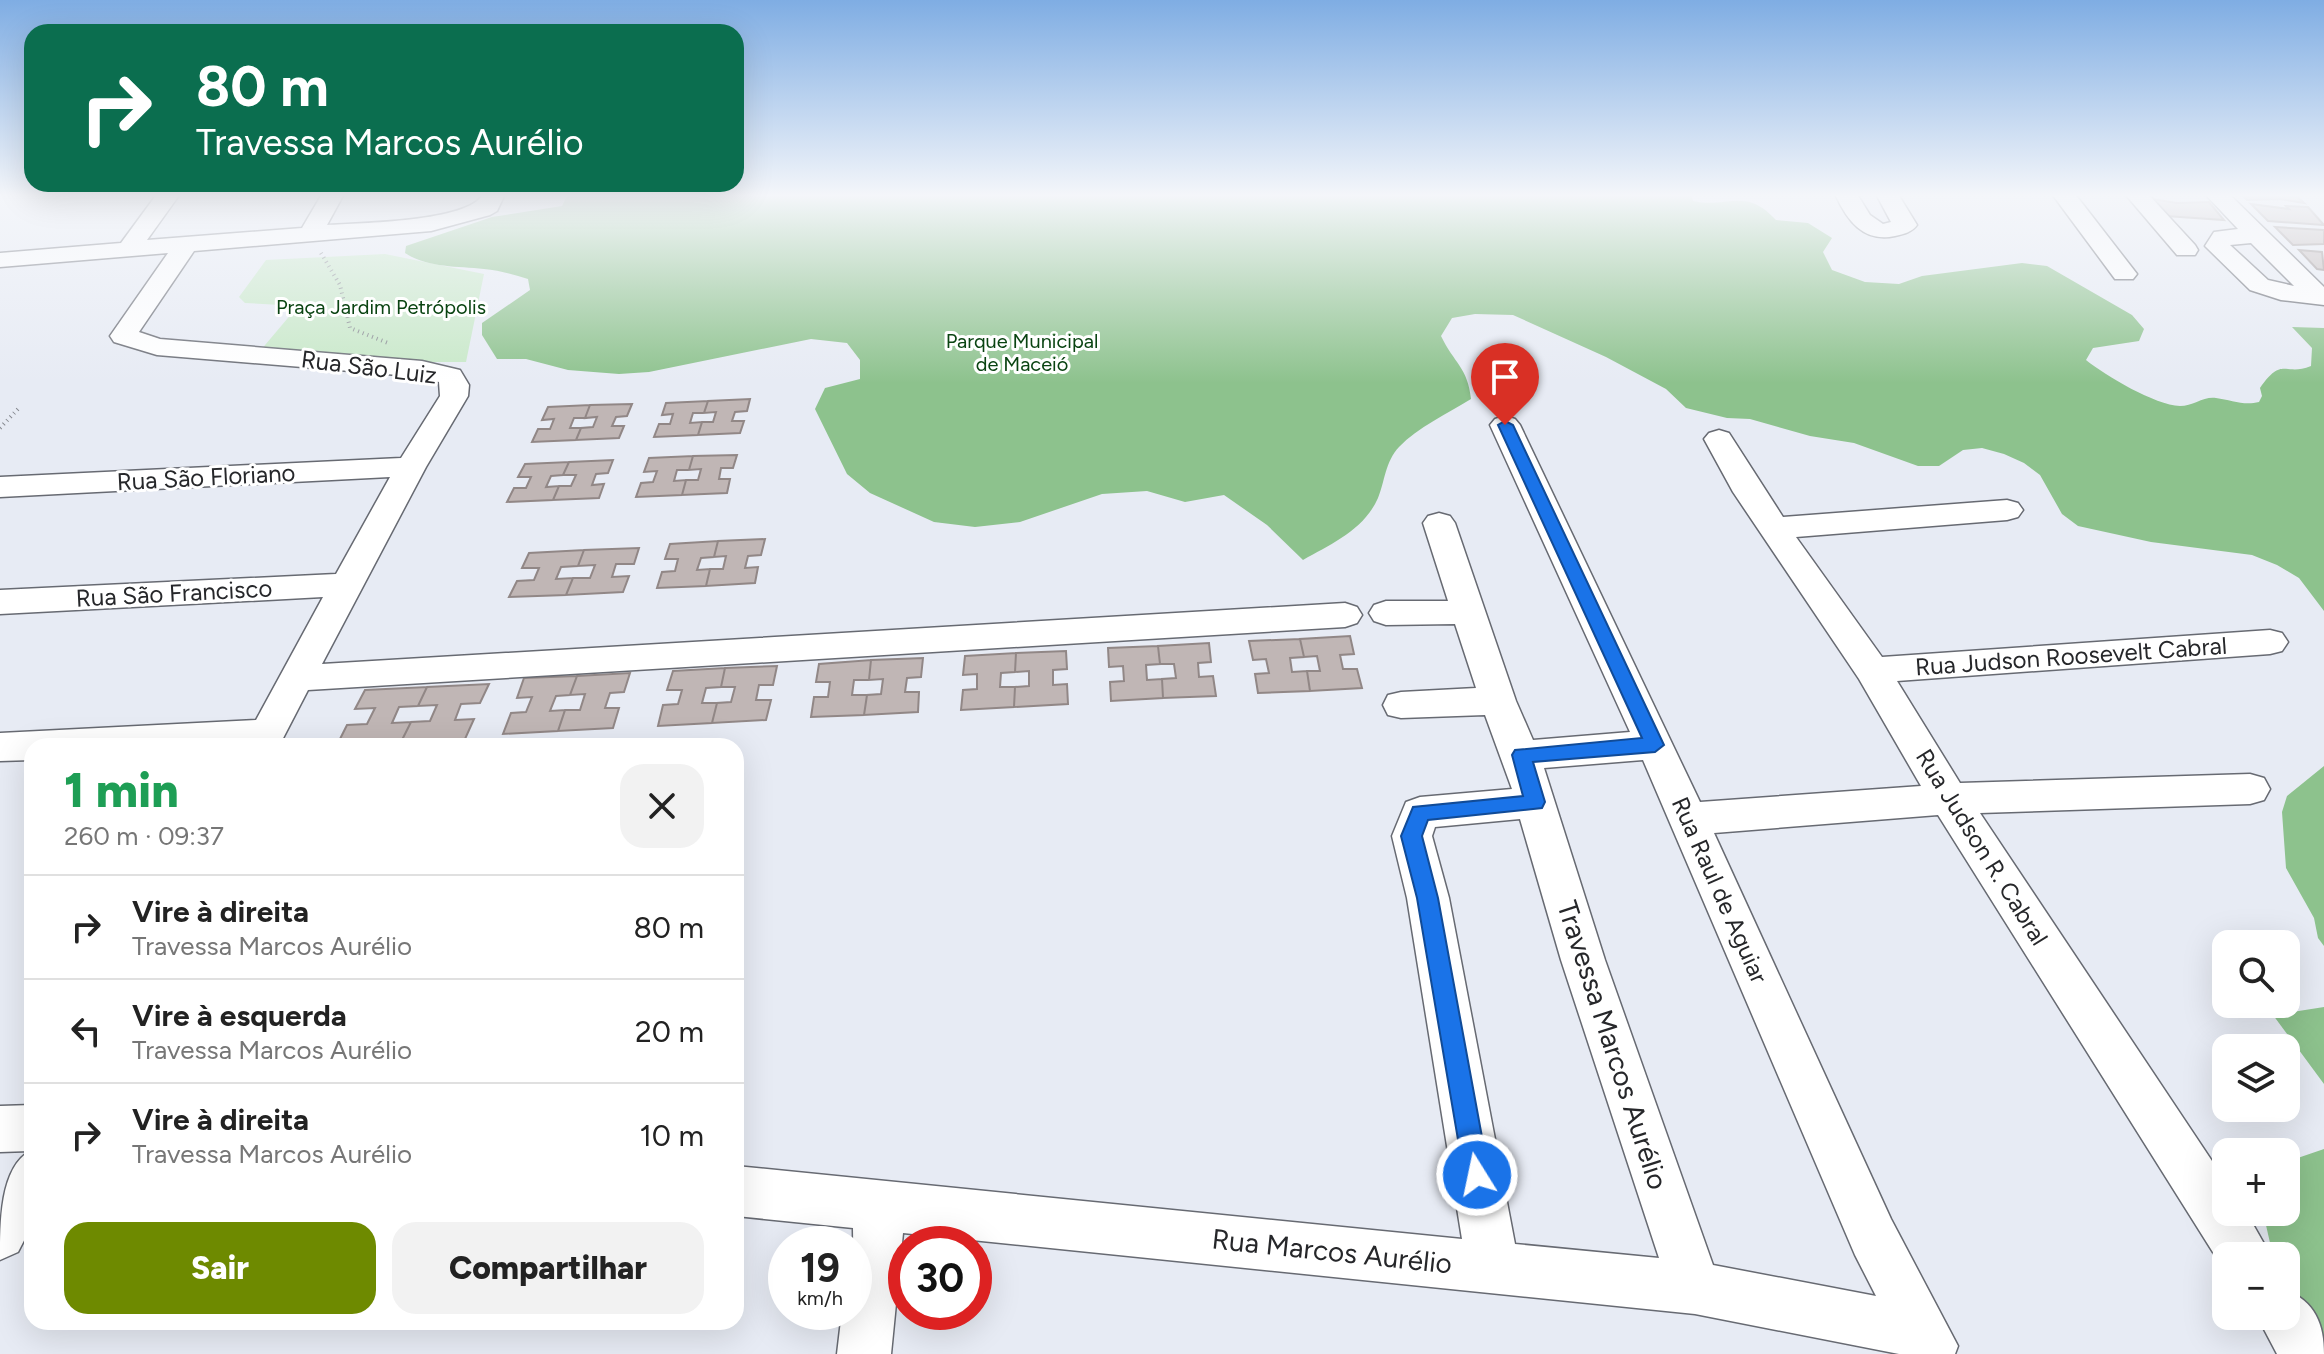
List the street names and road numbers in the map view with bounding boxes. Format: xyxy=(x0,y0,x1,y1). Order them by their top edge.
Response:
street label: Rua São Luiz xyxy=(299,344,439,390)
street label: Rua São Floriano xyxy=(116,458,296,496)
street label: Rua São Francisco xyxy=(75,573,273,613)
street label: Rua Judson Roosevelt Cabral xyxy=(1914,631,2228,681)
street label: Rua Judson R. Cabral xyxy=(1910,743,2054,951)
street label: Rua Raul de Aguiar xyxy=(1666,792,1774,988)
street label: Travessa Marcos Aurélio xyxy=(1550,896,1676,1194)
street label: Rua Marcos Aurélio xyxy=(1210,1221,1454,1281)

